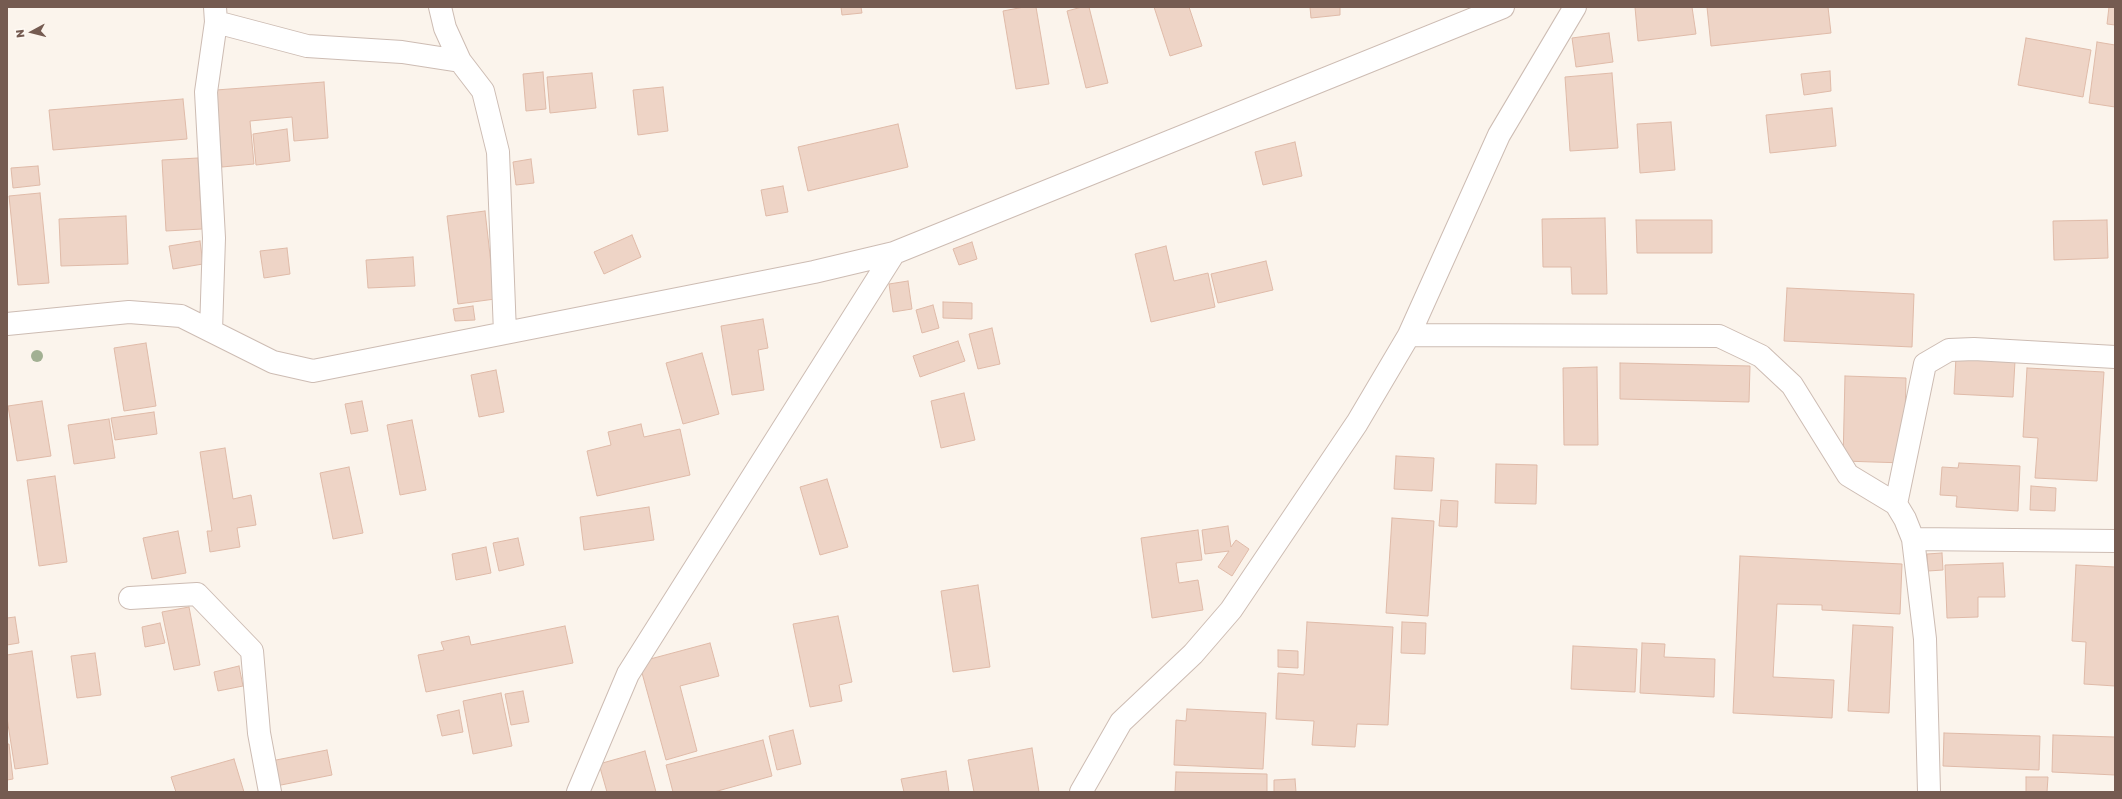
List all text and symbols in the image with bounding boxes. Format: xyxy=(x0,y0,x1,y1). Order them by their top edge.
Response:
north arrow xyxy=(12,12,52,52)
text: N xyxy=(13,29,27,38)

